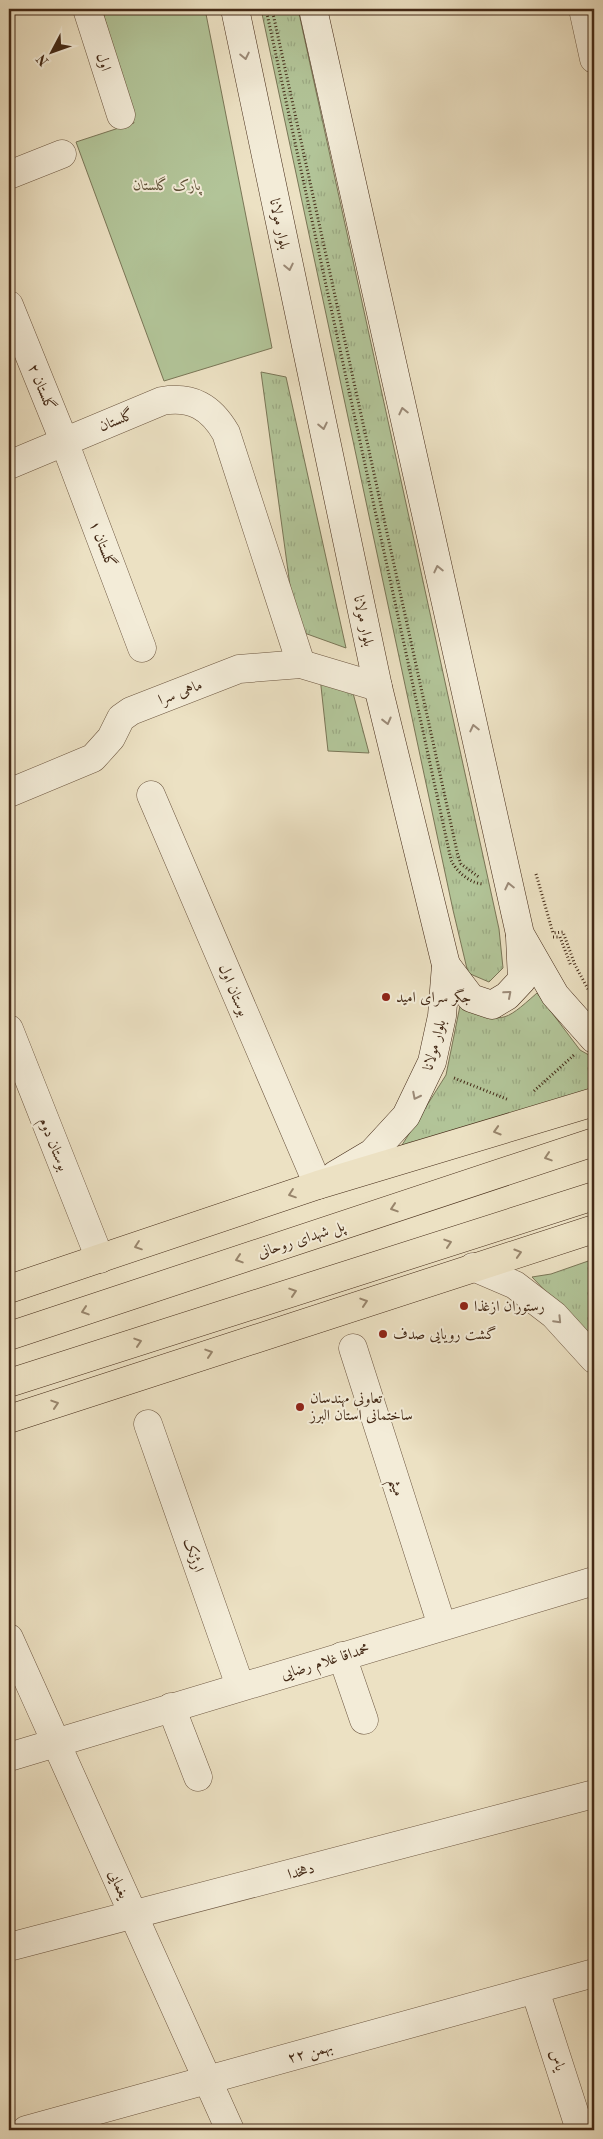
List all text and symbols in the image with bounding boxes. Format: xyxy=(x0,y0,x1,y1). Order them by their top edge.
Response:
north arrow xyxy=(28,28,78,78)
text: N xyxy=(34,51,52,69)
street label: اول xyxy=(93,51,112,73)
one-way arrow xyxy=(239,52,250,61)
park label: پارک گلستان xyxy=(133,176,202,196)
street label: بلوار مولانا xyxy=(266,197,291,251)
one-way arrow xyxy=(283,262,294,271)
street label: گلستان ۲ xyxy=(25,361,59,413)
street label: گلستان xyxy=(96,405,136,435)
one-way arrow xyxy=(398,406,409,415)
one-way arrow xyxy=(317,421,328,430)
street label: گلستان ۱ xyxy=(86,518,120,570)
one-way arrow xyxy=(433,565,444,574)
street label: بلوار مولانا xyxy=(350,594,375,648)
street label: ماهی سرا xyxy=(157,678,205,710)
one-way arrow xyxy=(381,717,392,726)
one-way arrow xyxy=(469,723,480,732)
one-way arrow xyxy=(504,882,515,891)
street label: بوستان اول xyxy=(215,962,250,1019)
place label: جگر سرای امید xyxy=(396,988,471,1007)
marker: جگر سرای امید xyxy=(380,991,392,1003)
one-way arrow xyxy=(503,991,512,1000)
street label: بلوار مولانا xyxy=(421,1018,449,1072)
one-way arrow xyxy=(412,1091,422,1100)
street label: بوستان دوم xyxy=(31,1116,70,1175)
one-way arrow xyxy=(494,1125,502,1135)
one-way arrow xyxy=(544,1151,553,1161)
one-way arrow xyxy=(288,1188,296,1198)
one-way arrow xyxy=(390,1203,398,1213)
street label: پل شهدای روحانی xyxy=(256,1219,348,1263)
one-way arrow xyxy=(443,1238,452,1248)
one-way arrow xyxy=(134,1240,143,1250)
one-way arrow xyxy=(514,1248,522,1258)
one-way arrow xyxy=(236,1254,244,1264)
one-way arrow xyxy=(289,1288,297,1298)
one-way arrow xyxy=(359,1298,367,1308)
marker: رستوران ازغذا xyxy=(458,1300,470,1312)
place label: رستوران ازغذا xyxy=(474,1300,545,1315)
one-way arrow xyxy=(82,1305,90,1315)
one-way arrow xyxy=(552,1314,561,1323)
place label: گشت رویایی صدف xyxy=(393,1326,496,1344)
marker: گشت رویایی صدف xyxy=(377,1328,389,1340)
one-way arrow xyxy=(134,1338,142,1348)
one-way arrow xyxy=(205,1348,213,1358)
place label: تعاونی مهندسان ساختمانی استان البرز xyxy=(308,1392,413,1424)
one-way arrow xyxy=(50,1399,59,1409)
marker: تعاونی مهندسان ساختمانی استان البرز xyxy=(294,1401,306,1413)
street label: میثم xyxy=(380,1477,405,1500)
street label: ارژنک xyxy=(180,1536,207,1575)
street label: محمداقا غلام رضایی xyxy=(280,1642,373,1687)
street label: دهخدا xyxy=(287,1862,316,1883)
street label: یغمایی xyxy=(104,1868,131,1903)
street label: ۲۲ بهمن xyxy=(286,2040,335,2068)
street label: یاس xyxy=(546,2048,567,2074)

